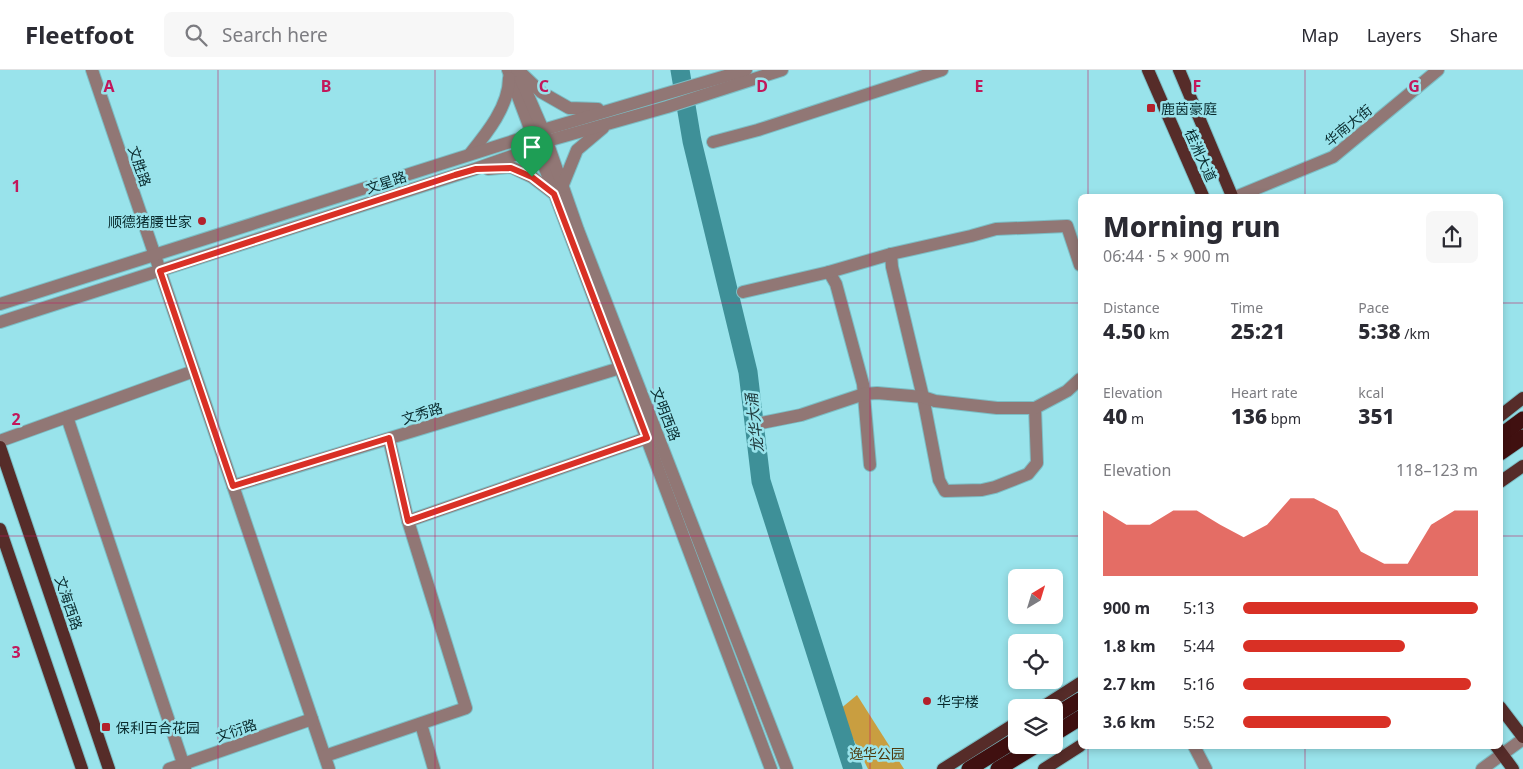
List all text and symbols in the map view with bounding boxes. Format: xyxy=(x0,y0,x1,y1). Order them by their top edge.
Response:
search box xyxy=(164,12,514,57)
text: Fleetfoot xyxy=(25,18,134,51)
icon: search xyxy=(182,21,210,49)
text: Search here xyxy=(222,22,328,48)
text: Map xyxy=(1301,23,1339,47)
text: Layers xyxy=(1367,23,1422,47)
text: Share xyxy=(1450,23,1498,47)
text: A xyxy=(103,75,115,97)
text: B xyxy=(321,75,331,97)
text: C xyxy=(539,75,549,97)
text: D xyxy=(756,75,768,97)
text: E xyxy=(975,75,984,97)
text: F xyxy=(1193,75,1201,97)
text: G xyxy=(1408,75,1420,97)
place label: 鹿茵豪庭 xyxy=(1161,99,1217,118)
street label: 华南大街 xyxy=(1320,100,1376,150)
marker: 鹿茵豪庭 xyxy=(1145,102,1157,114)
pin xyxy=(511,126,553,177)
street label: 桂洲大道 xyxy=(1181,126,1221,184)
icon: arrive xyxy=(518,133,546,161)
street label: 文胜路 xyxy=(124,143,156,189)
street label: 文星路 xyxy=(363,166,409,198)
text: 1 xyxy=(11,175,21,197)
text: Morning run xyxy=(1103,207,1281,245)
button: share xyxy=(1426,211,1478,263)
place label: 顺德猪腰世家 xyxy=(108,212,192,231)
marker: 顺德猪腰世家 xyxy=(196,215,208,227)
text: 06:44 · 5 × 900 m xyxy=(1103,245,1230,267)
text: Distance xyxy=(1103,298,1160,317)
text: Time xyxy=(1231,298,1263,317)
text: Pace xyxy=(1358,298,1389,317)
text: 4.50 xyxy=(1103,317,1145,345)
text: 25:21 xyxy=(1231,317,1285,345)
text: 5:38 xyxy=(1358,317,1401,345)
text: km xyxy=(1145,324,1170,343)
text: /km xyxy=(1401,324,1430,343)
text: Elevation xyxy=(1103,383,1163,402)
text: Heart rate xyxy=(1231,383,1298,402)
text: kcal xyxy=(1358,383,1384,402)
street label: 文明西路 xyxy=(647,384,685,444)
water label: 龙华大涌 xyxy=(740,390,768,454)
street label: 文秀路 xyxy=(399,398,445,428)
text: 40 xyxy=(1103,402,1127,430)
text: 136 xyxy=(1231,402,1267,430)
text: 351 xyxy=(1358,402,1395,430)
text: 2 xyxy=(11,408,21,430)
text: m xyxy=(1127,409,1144,428)
text: bpm xyxy=(1267,409,1301,428)
text: Elevation xyxy=(1103,459,1171,481)
text: 118–123 m xyxy=(1396,459,1478,481)
north arrow xyxy=(1008,569,1062,624)
map controls xyxy=(1008,569,1063,754)
street label: 文海西路 xyxy=(51,573,87,633)
text: 900 m xyxy=(1103,597,1150,619)
text: 5:13 xyxy=(1183,597,1215,619)
button: locate xyxy=(1008,634,1063,689)
text: 1.8 km xyxy=(1103,635,1155,657)
text: 5:44 xyxy=(1183,635,1215,657)
text: 3 xyxy=(11,641,21,663)
text: 2.7 km xyxy=(1103,673,1155,695)
text: 5:16 xyxy=(1183,673,1215,695)
place label: 华宇楼 xyxy=(937,692,979,711)
marker: 华宇楼 xyxy=(921,695,933,707)
button: layers xyxy=(1008,699,1063,754)
text: 3.6 km xyxy=(1103,711,1155,733)
text: 5:52 xyxy=(1183,711,1215,733)
street label: 文衍路 xyxy=(213,714,259,746)
place label: 保利百合花园 xyxy=(116,718,200,737)
marker: 保利百合花园 xyxy=(100,721,112,733)
park label: 逸华公园 xyxy=(849,744,905,763)

